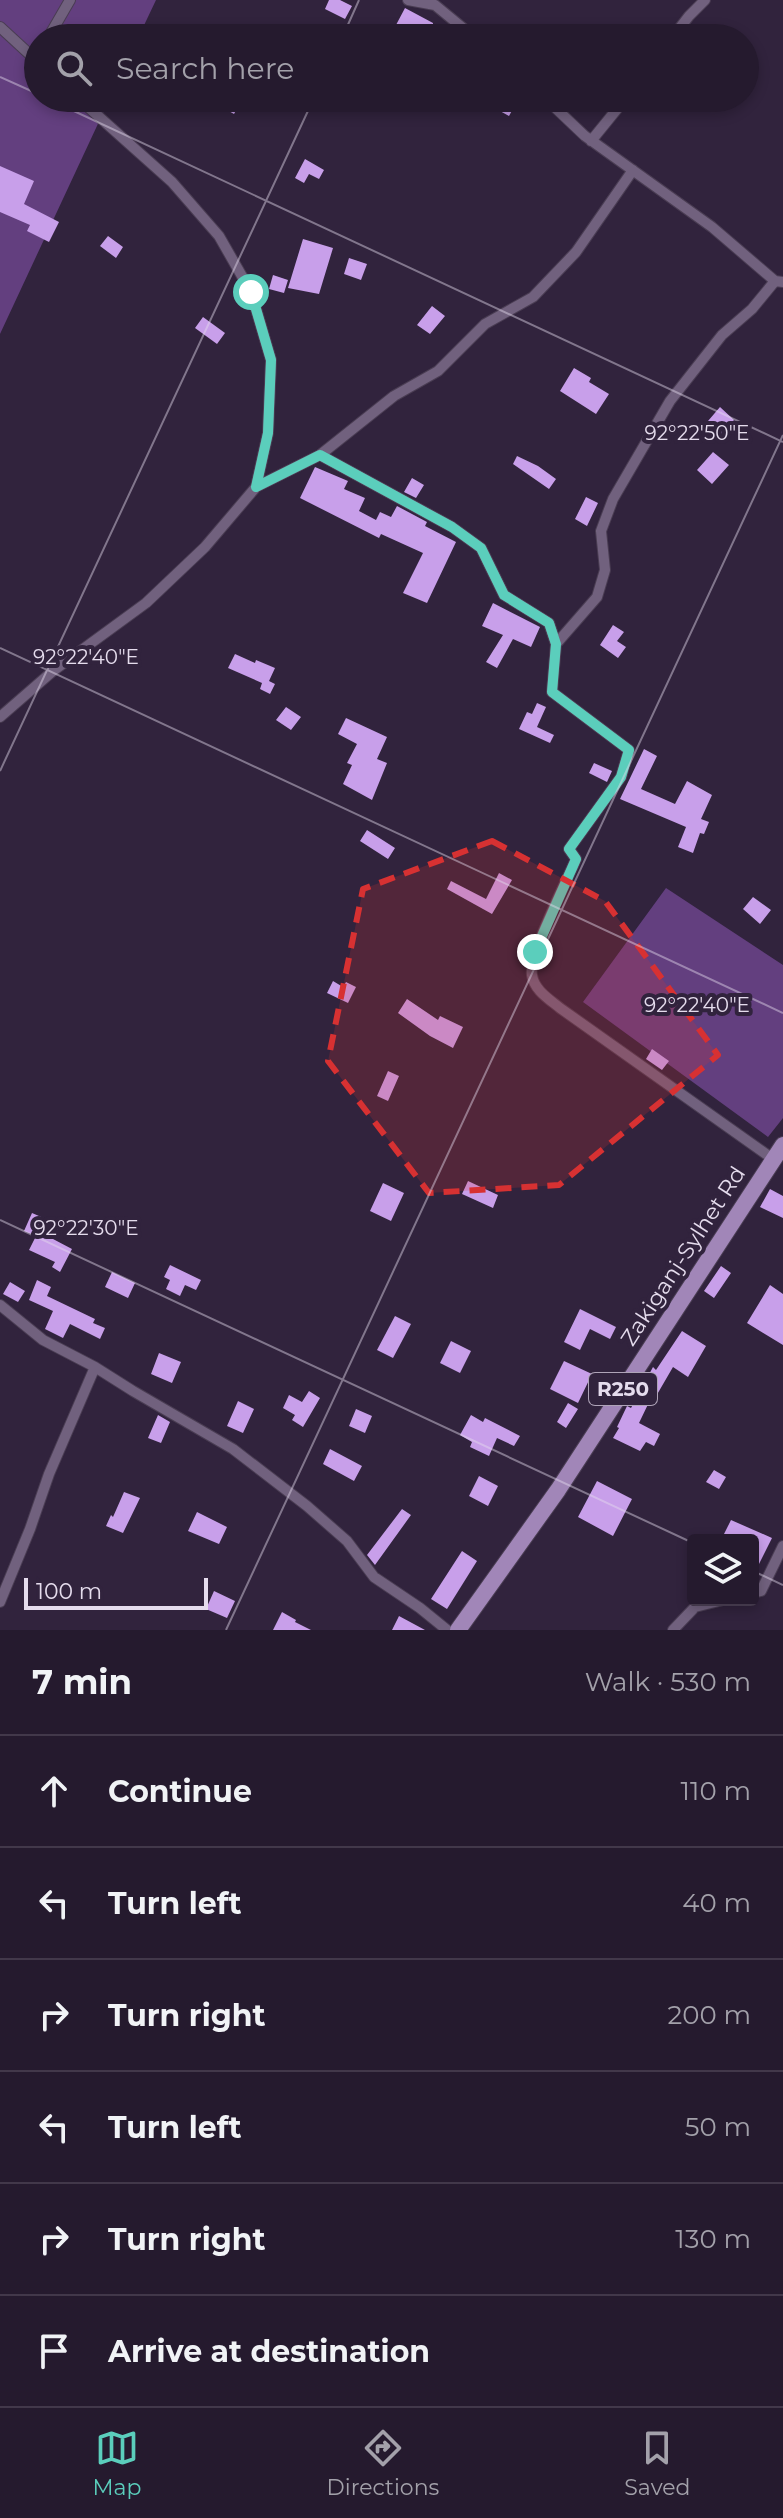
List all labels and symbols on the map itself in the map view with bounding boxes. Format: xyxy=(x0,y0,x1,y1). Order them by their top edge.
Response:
route start xyxy=(233,274,269,310)
text: 92°22'50"E xyxy=(645,421,750,445)
text: 92°22'40"E xyxy=(33,645,139,669)
route end xyxy=(517,934,553,970)
text: 92°22'40"E xyxy=(644,993,750,1017)
street label: Zakiganj-Sylhet Rd xyxy=(615,1161,751,1351)
text: 92°22'30"E xyxy=(33,1216,139,1240)
road number: R250 xyxy=(589,1373,657,1405)
scale bar xyxy=(24,1574,208,1610)

